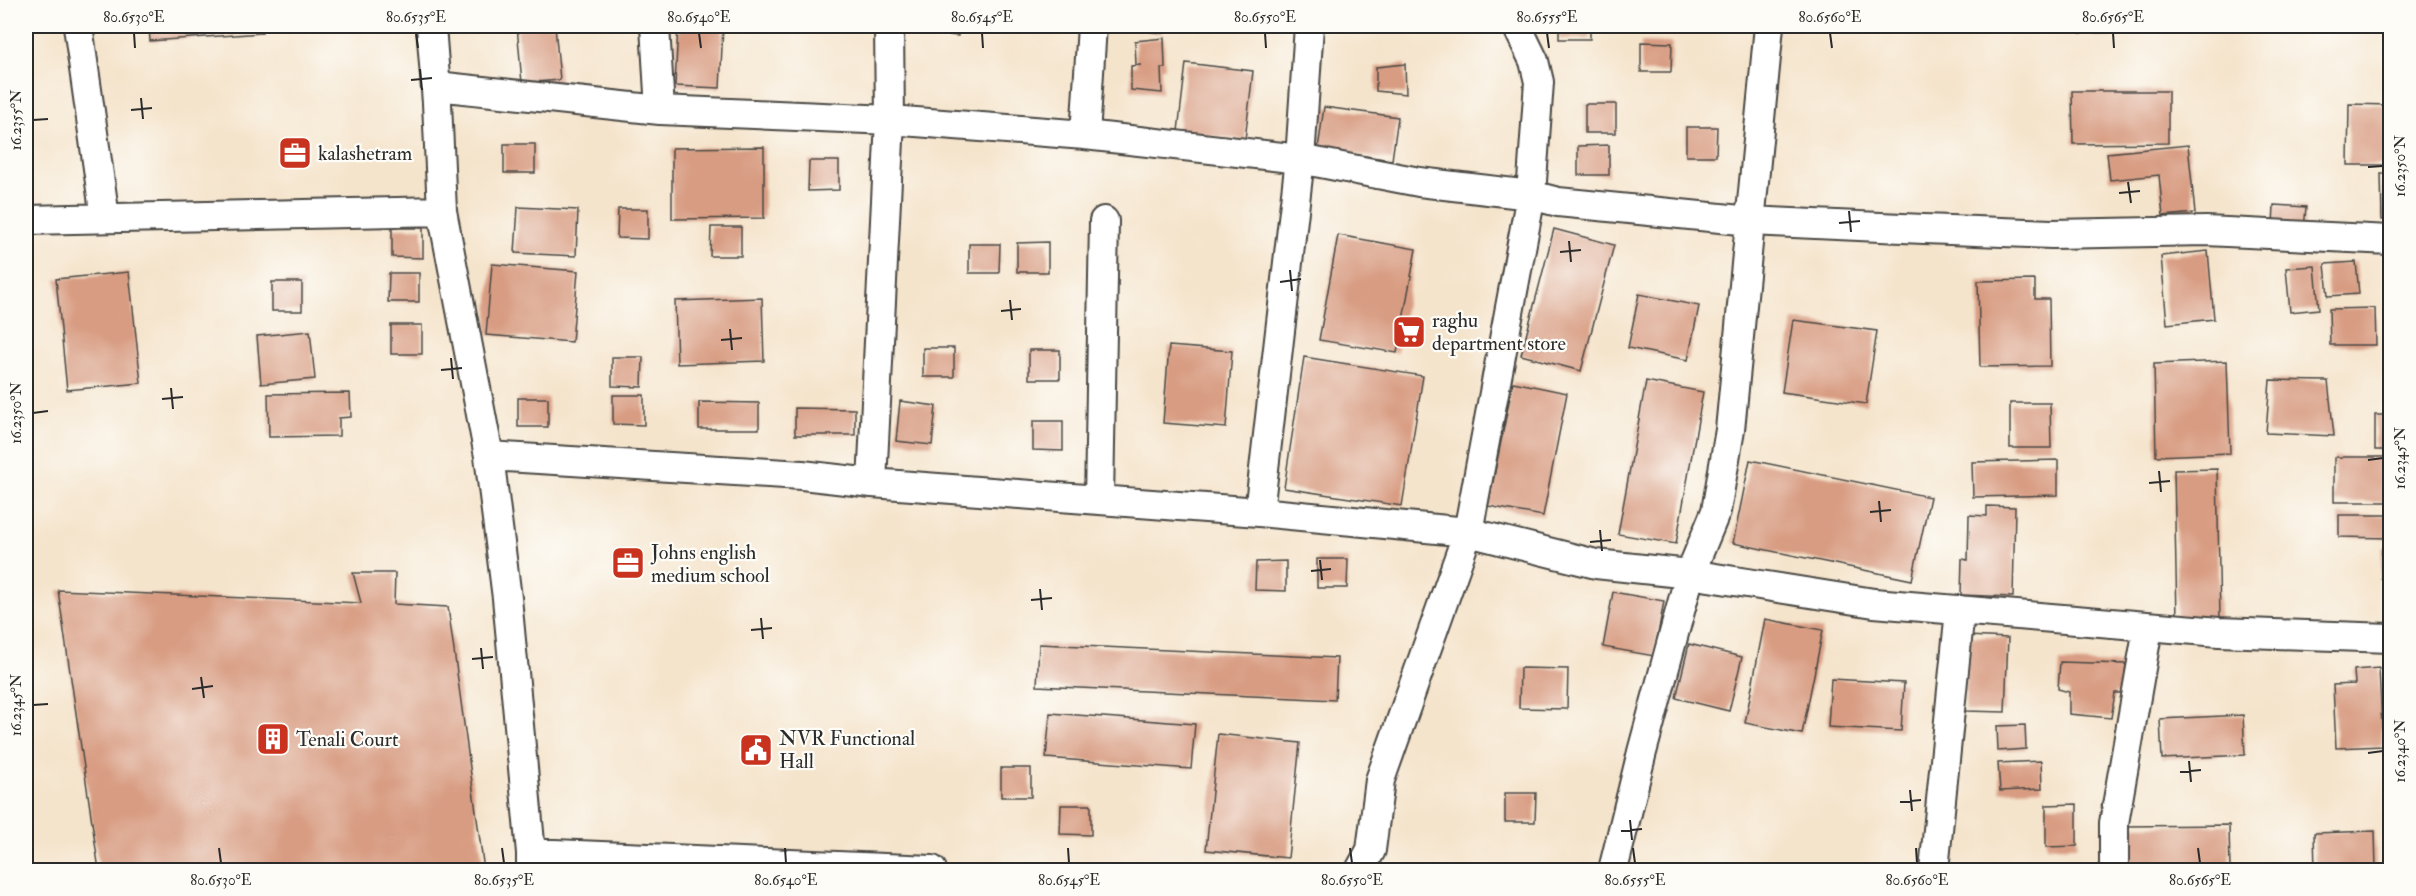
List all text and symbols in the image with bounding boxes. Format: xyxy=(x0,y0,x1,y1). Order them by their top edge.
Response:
text: 80.6530°E xyxy=(103,8,165,27)
text: 80.6535°E xyxy=(386,8,446,27)
text: 80.6540°E xyxy=(667,8,731,27)
text: 80.6545°E xyxy=(951,8,1013,27)
text: 80.6550°E xyxy=(1234,8,1296,27)
text: 80.6555°E xyxy=(1516,8,1578,27)
text: 80.6560°E xyxy=(1798,8,1862,27)
text: 80.6565°E xyxy=(2082,8,2144,27)
text: 16.2355°N xyxy=(7,89,26,151)
text: 16.2350°N xyxy=(2391,134,2410,197)
office icon: kalashetram xyxy=(277,135,313,171)
place label: kalashetram xyxy=(318,141,413,166)
place label: raghu department store xyxy=(1432,308,1566,357)
supermarket icon: raghu department store xyxy=(1391,314,1427,350)
text: 16.2350°N xyxy=(7,381,26,444)
text: 16.2345°N xyxy=(2391,426,2410,489)
place label: Johns english medium school xyxy=(650,540,770,588)
office icon: Johns english medium school xyxy=(610,545,646,581)
text: 16.2345°N xyxy=(7,673,26,736)
text: 16.2340°N xyxy=(2391,719,2410,783)
building icon: Tenali Court xyxy=(255,721,291,757)
place label: NVR Functional Hall xyxy=(779,726,915,774)
place label: Tenali Court xyxy=(296,727,399,752)
public building icon: NVR Functional Hall xyxy=(738,732,774,768)
text: 80.6530°E xyxy=(190,871,252,890)
text: 80.6535°E xyxy=(474,871,534,890)
text: 80.6540°E xyxy=(754,871,818,890)
text: 80.6545°E xyxy=(1038,871,1100,890)
text: 80.6550°E xyxy=(1321,871,1383,890)
text: 80.6555°E xyxy=(1604,871,1666,890)
text: 80.6560°E xyxy=(1885,871,1949,890)
text: 80.6565°E xyxy=(2169,871,2231,890)

